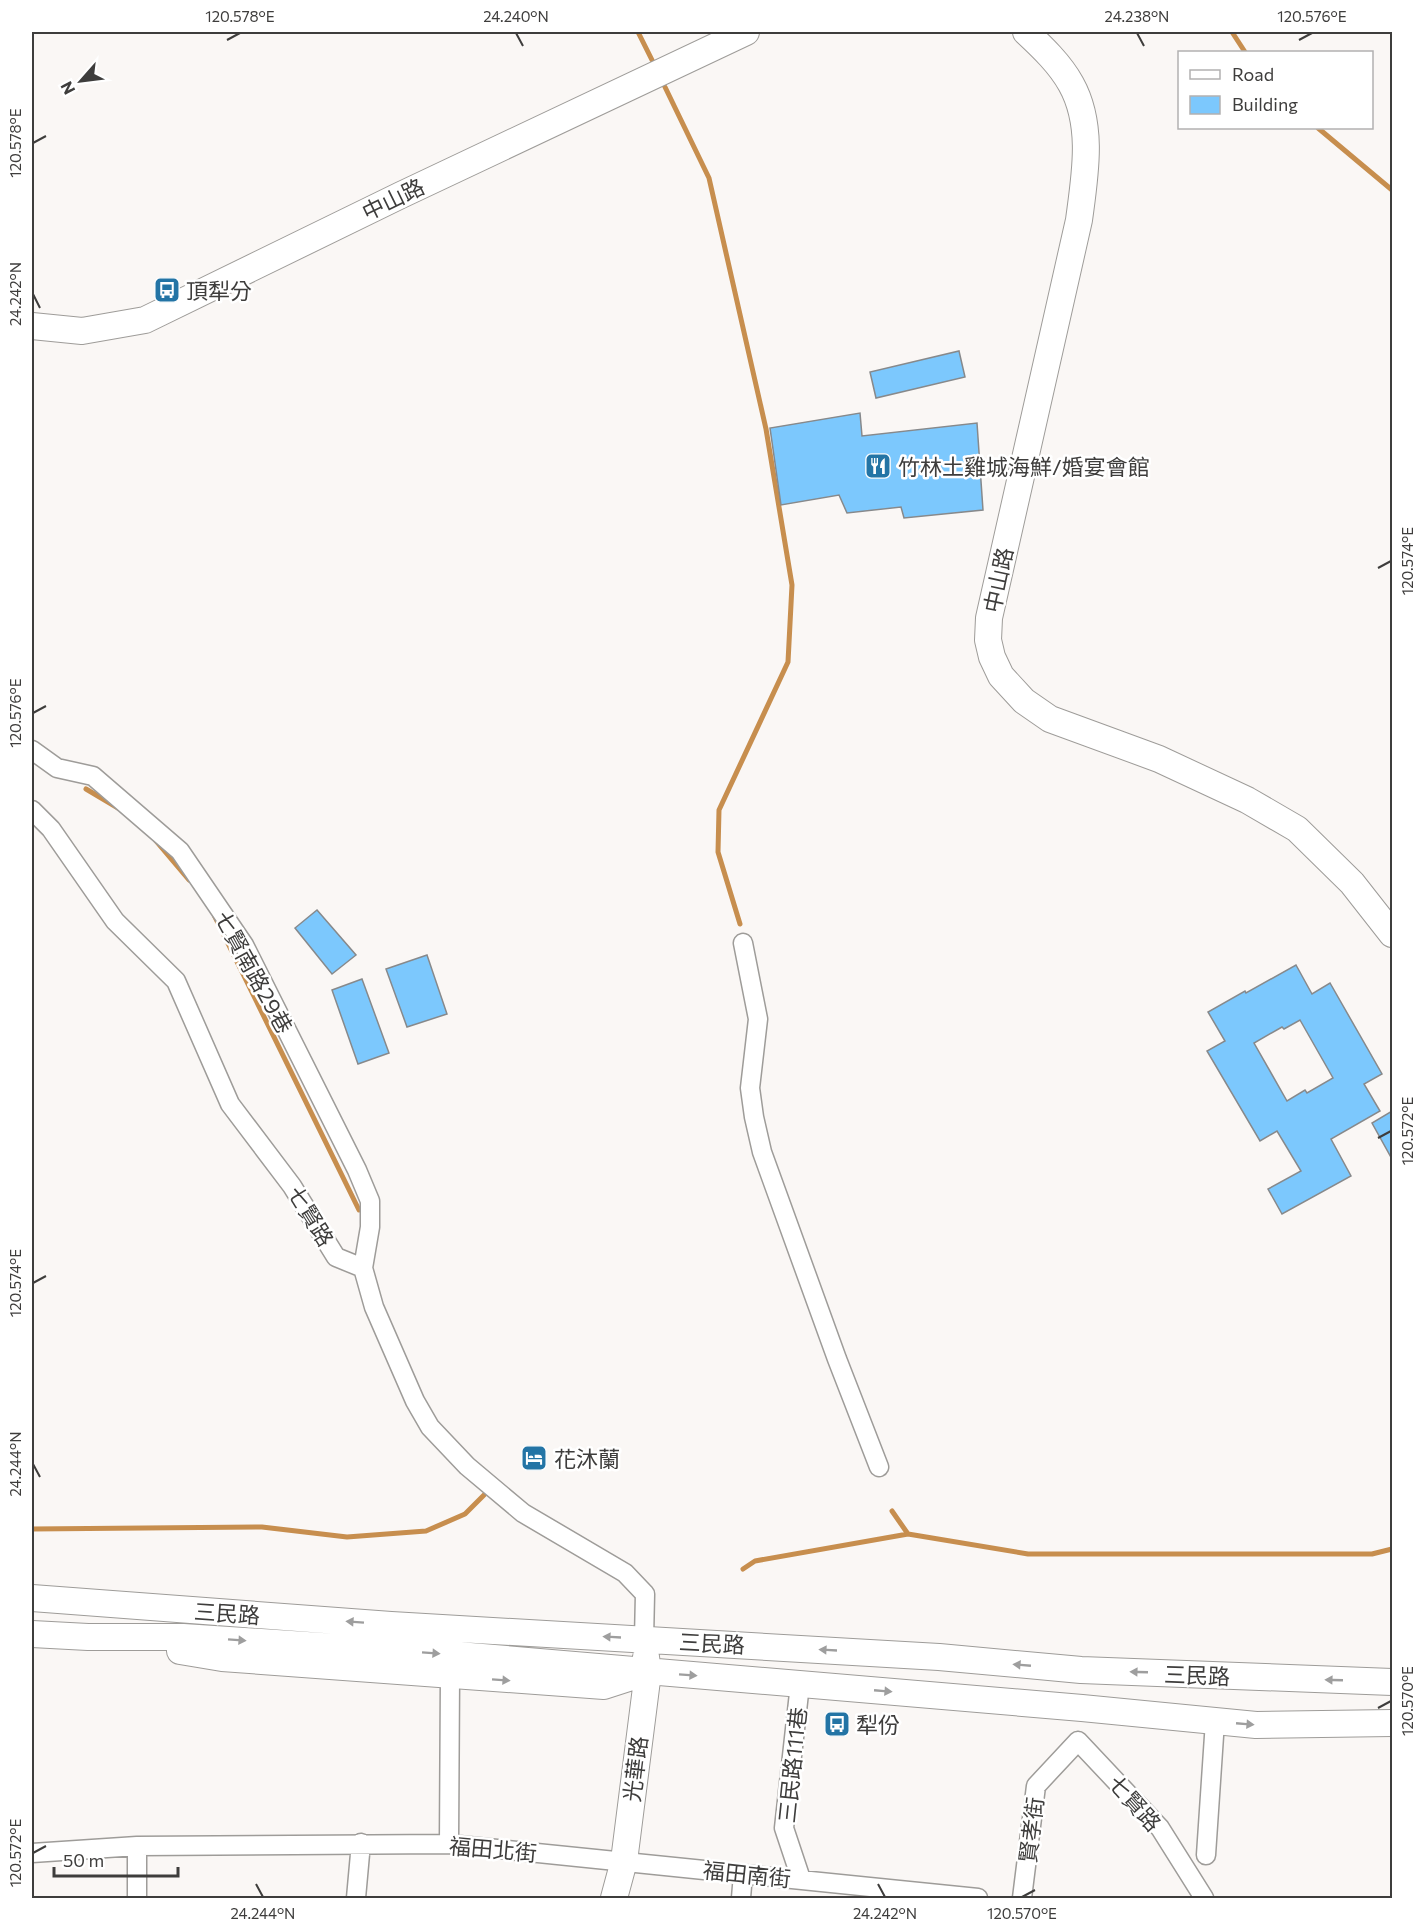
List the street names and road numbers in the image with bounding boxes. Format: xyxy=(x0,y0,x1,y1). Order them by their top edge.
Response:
street label: 中山路 xyxy=(357,172,429,226)
street label: 中山路 xyxy=(978,545,1018,615)
street label: 七賢南路29巷 xyxy=(209,906,299,1038)
street label: 七賢路 xyxy=(282,1181,340,1251)
street label: 三民路 xyxy=(193,1597,261,1629)
street label: 三民路 xyxy=(678,1628,746,1658)
street label: 三民路 xyxy=(1164,1660,1230,1690)
street label: 三民路111巷 xyxy=(772,1706,812,1824)
street label: 光華路 xyxy=(618,1735,652,1803)
street label: 七賢路 xyxy=(1103,1769,1167,1837)
street label: 賢孝街 xyxy=(1014,1796,1048,1864)
street label: 福田北街 xyxy=(448,1832,538,1866)
street label: 福田南街 xyxy=(702,1856,792,1892)

